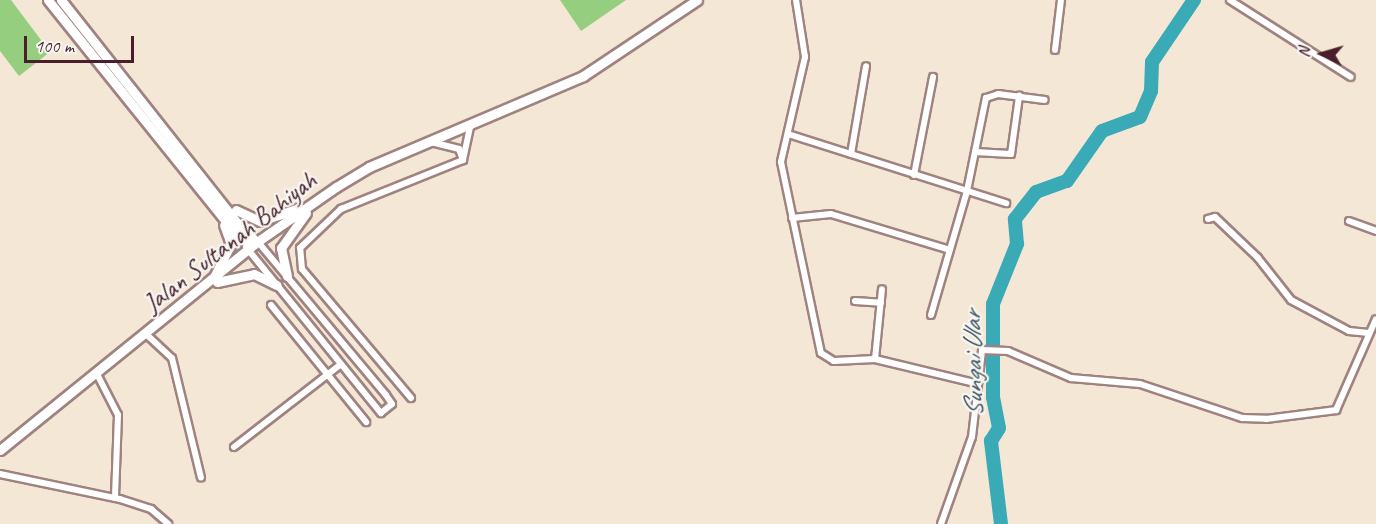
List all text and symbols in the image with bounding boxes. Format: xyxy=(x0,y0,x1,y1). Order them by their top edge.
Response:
scale bar xyxy=(27,24,136,62)
north arrow xyxy=(1292,24,1352,84)
text: 100 m xyxy=(35,35,74,57)
text: N xyxy=(1294,47,1314,58)
street label: Jalan Sultanah Bahiyah xyxy=(137,165,323,319)
water label: Sungai Ular xyxy=(956,310,990,418)

